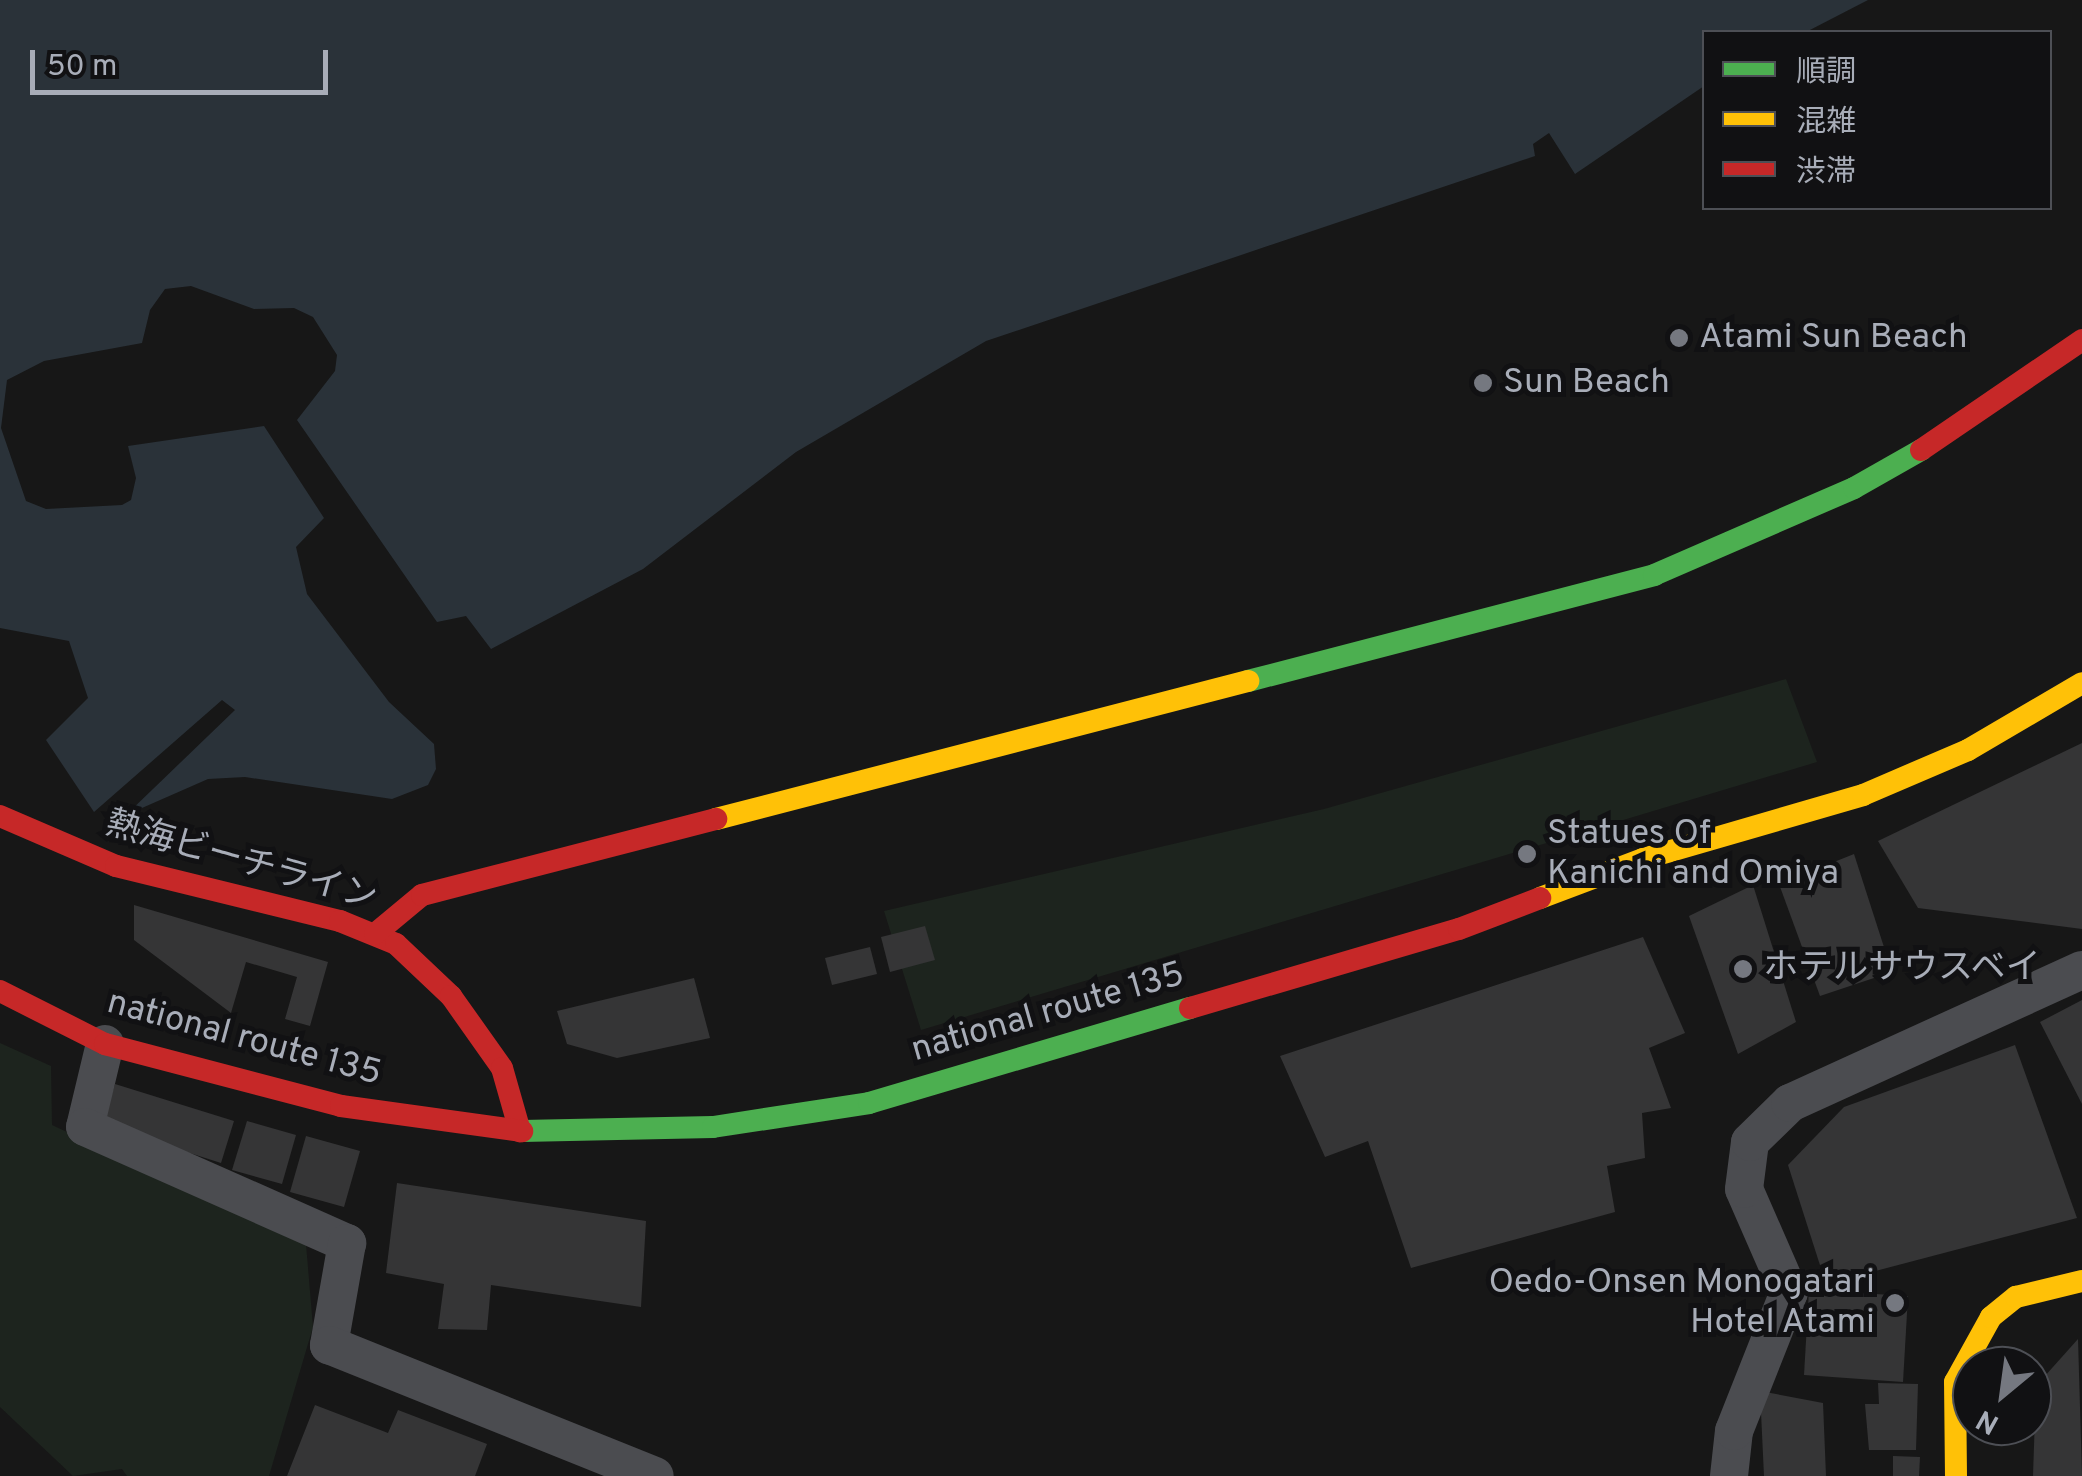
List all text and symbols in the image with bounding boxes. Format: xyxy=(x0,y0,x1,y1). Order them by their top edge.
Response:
scale bar xyxy=(35,30,332,92)
legend xyxy=(1702,30,2052,210)
text: 50 m xyxy=(47,49,117,86)
text: 順調 xyxy=(1796,55,1856,92)
text: 混雑 xyxy=(1796,105,1856,142)
text: 渋滞 xyxy=(1796,155,1856,192)
place label: Atami Sun Beach xyxy=(1699,317,1968,359)
marker: Atami Sun Beach xyxy=(1668,327,1690,349)
place label: Sun Beach xyxy=(1503,362,1670,404)
marker: Sun Beach xyxy=(1472,372,1494,394)
street label: 熱海ビーチライン xyxy=(101,803,381,921)
place label: Statues Of Kanichi and Omiya xyxy=(1547,813,1839,895)
marker: Statues Of Kanichi and Omiya xyxy=(1516,843,1538,865)
place label: ホテルサウスベイ xyxy=(1763,948,2043,990)
street label: national route 135 xyxy=(907,954,1189,1072)
marker: ホテルサウスベイ xyxy=(1732,958,1754,980)
street label: national route 135 xyxy=(102,982,386,1096)
place label: Oedo-Onsen Monogatari Hotel Atami xyxy=(1489,1262,1875,1344)
marker: Oedo-Onsen Monogatari Hotel Atami xyxy=(1884,1292,1906,1314)
north arrow xyxy=(1952,1346,2052,1446)
text: N xyxy=(1971,1400,2006,1441)

